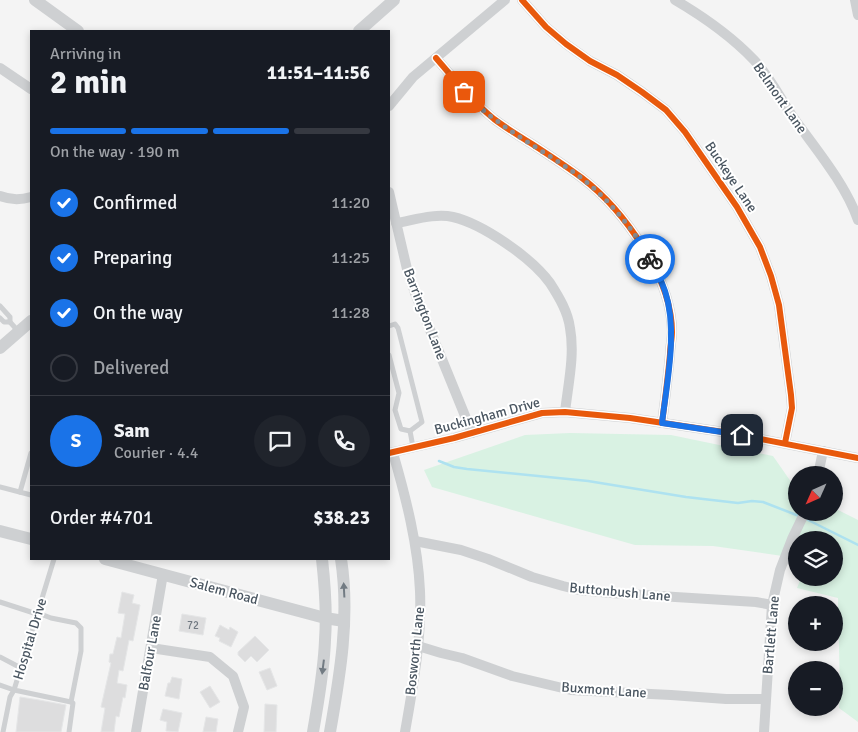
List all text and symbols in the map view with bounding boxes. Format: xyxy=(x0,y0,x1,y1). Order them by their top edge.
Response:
text: Arriving in xyxy=(50,44,121,64)
street label: Belmont Lane xyxy=(749,59,811,137)
text: 11:51–11:56 xyxy=(267,61,370,85)
text: 2 min xyxy=(50,63,127,102)
pin xyxy=(443,71,485,113)
icon: bag xyxy=(450,78,478,106)
street label: Buckeye Lane xyxy=(701,138,761,216)
text: On the way · 190 m xyxy=(50,142,180,162)
icon: check xyxy=(50,189,78,217)
text: Confirmed xyxy=(93,191,177,215)
text: 11:20 xyxy=(331,193,370,213)
courier xyxy=(625,234,675,284)
icon: check xyxy=(50,244,78,272)
icon: bike xyxy=(636,245,664,273)
text: Preparing xyxy=(93,246,172,270)
text: 11:25 xyxy=(331,248,370,268)
street label: Barrington Lane xyxy=(400,266,450,362)
icon: check xyxy=(50,299,78,327)
text: On the way xyxy=(93,301,183,325)
text: 11:28 xyxy=(331,303,370,323)
text: Delivered xyxy=(93,356,169,380)
street label: Buckingham Drive xyxy=(432,394,542,438)
pin xyxy=(721,414,763,456)
button: chat xyxy=(254,415,306,467)
button: phone xyxy=(318,415,370,467)
text: Sam xyxy=(114,419,150,443)
icon: home xyxy=(728,421,756,449)
text: S xyxy=(71,429,81,453)
text: Courier · 4.4 xyxy=(114,443,198,463)
north arrow xyxy=(788,466,842,521)
map controls xyxy=(788,466,843,716)
text: Order #4701 xyxy=(50,506,153,530)
text: $38.23 xyxy=(313,506,370,530)
button: layers xyxy=(788,531,843,586)
street label: Salem Road xyxy=(188,574,260,608)
street label: Buttonbush Lane xyxy=(569,579,671,605)
one-way arrow xyxy=(339,582,347,598)
street label: Bartlett Lane xyxy=(759,595,783,675)
street label: Hospital Drive xyxy=(10,596,50,682)
button: + xyxy=(788,596,843,651)
street label: Bosworth Lane xyxy=(402,606,428,696)
street label: Balfour Lane xyxy=(135,614,165,692)
house number: 72 xyxy=(187,619,199,632)
one-way arrow xyxy=(319,659,327,675)
button: − xyxy=(788,661,843,716)
street label: Buxmont Lane xyxy=(561,679,647,701)

